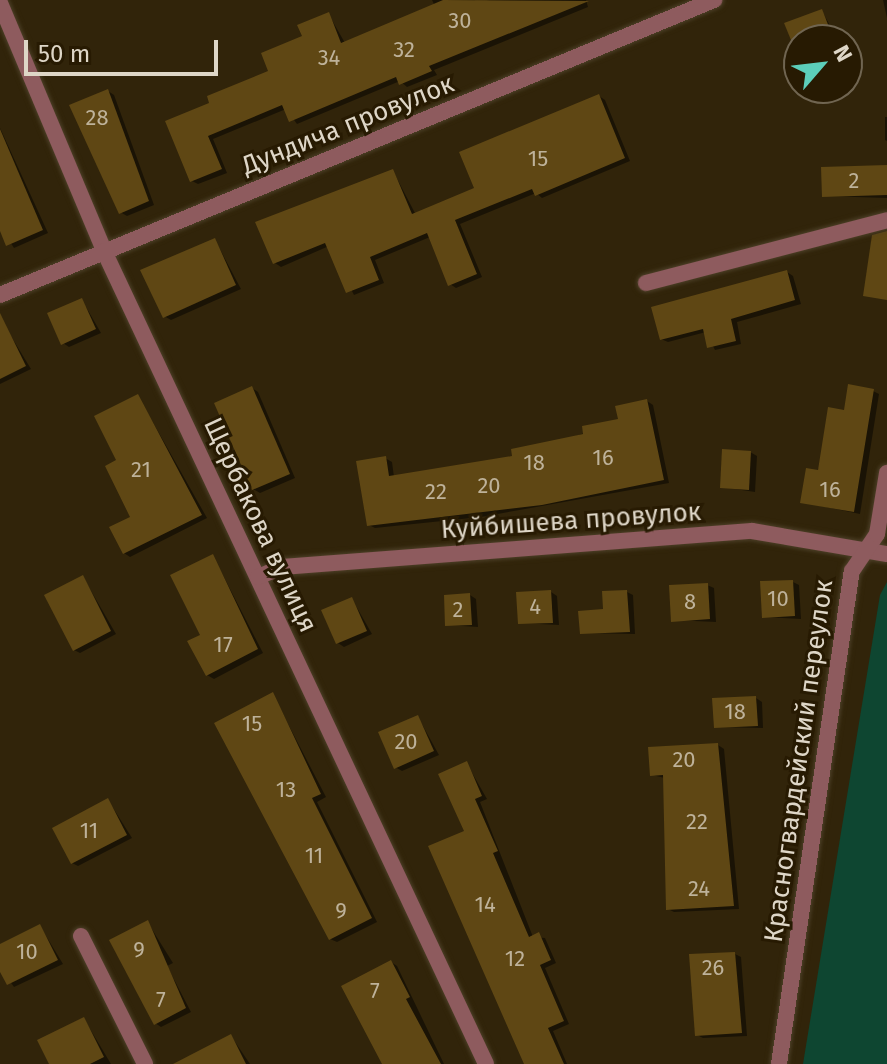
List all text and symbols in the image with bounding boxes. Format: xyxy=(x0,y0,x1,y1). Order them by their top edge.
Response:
house number: 30 xyxy=(448,8,472,34)
scale bar xyxy=(28,24,222,74)
north arrow xyxy=(783,24,863,104)
house number: 32 xyxy=(393,37,415,63)
text: 50 m xyxy=(38,40,90,68)
text: N xyxy=(828,41,858,66)
house number: 34 xyxy=(318,45,340,71)
street label: Дундича провулок xyxy=(237,68,459,182)
house number: 28 xyxy=(85,105,109,131)
house number: 15 xyxy=(528,146,548,172)
house number: 2 xyxy=(849,168,859,194)
street label: Щербакова вулиця xyxy=(197,413,323,637)
house number: 16 xyxy=(592,445,614,471)
house number: 18 xyxy=(523,450,545,476)
house number: 21 xyxy=(131,457,151,483)
house number: 20 xyxy=(477,473,501,499)
house number: 16 xyxy=(819,477,841,503)
house number: 22 xyxy=(425,479,447,505)
street label: Куйбишева провулок xyxy=(440,496,702,546)
street label: Красногвардейский переулок xyxy=(758,578,840,944)
house number: 10 xyxy=(767,586,789,612)
house number: 8 xyxy=(684,589,696,615)
house number: 4 xyxy=(529,594,541,620)
house number: 2 xyxy=(453,597,463,623)
house number: 17 xyxy=(213,632,233,658)
house number: 18 xyxy=(724,699,746,725)
house number: 15 xyxy=(242,711,262,737)
house number: 20 xyxy=(394,729,418,755)
house number: 20 xyxy=(672,747,696,773)
house number: 13 xyxy=(276,777,296,803)
house number: 22 xyxy=(686,809,708,835)
house number: 11 xyxy=(80,818,98,844)
house number: 11 xyxy=(305,843,323,869)
house number: 24 xyxy=(688,876,710,902)
house number: 14 xyxy=(474,892,496,918)
house number: 9 xyxy=(335,898,347,924)
house number: 9 xyxy=(133,937,145,963)
house number: 10 xyxy=(16,939,38,965)
house number: 12 xyxy=(505,946,525,972)
house number: 26 xyxy=(702,955,724,981)
house number: 7 xyxy=(370,978,380,1004)
house number: 7 xyxy=(156,987,166,1013)

